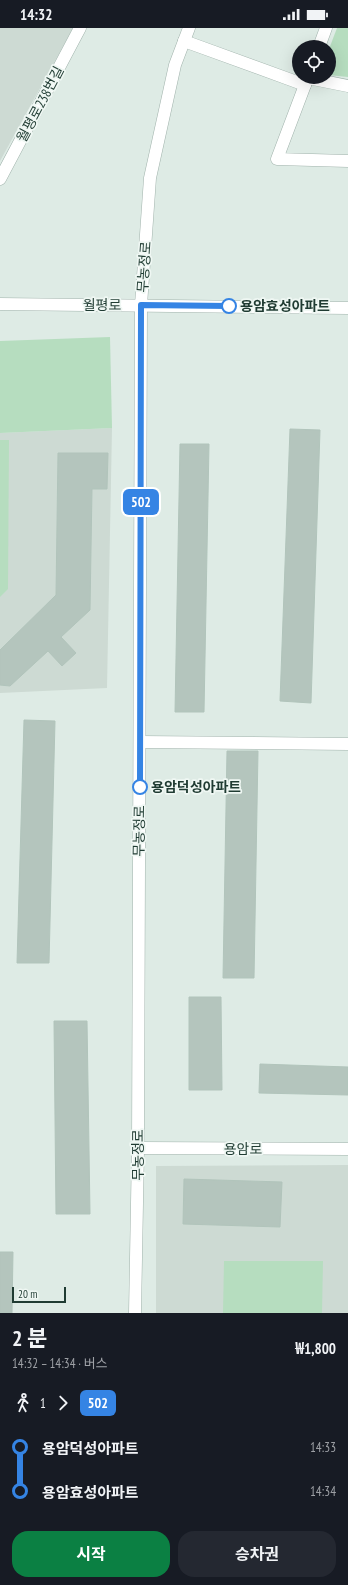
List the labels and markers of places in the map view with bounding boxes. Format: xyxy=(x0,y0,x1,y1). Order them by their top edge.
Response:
place label: 용암효성아파트 xyxy=(240,297,330,315)
marker: 용암효성아파트 xyxy=(221,298,237,314)
place label: 용암덕성아파트 xyxy=(151,778,241,796)
marker: 용암덕성아파트 xyxy=(132,779,148,795)

